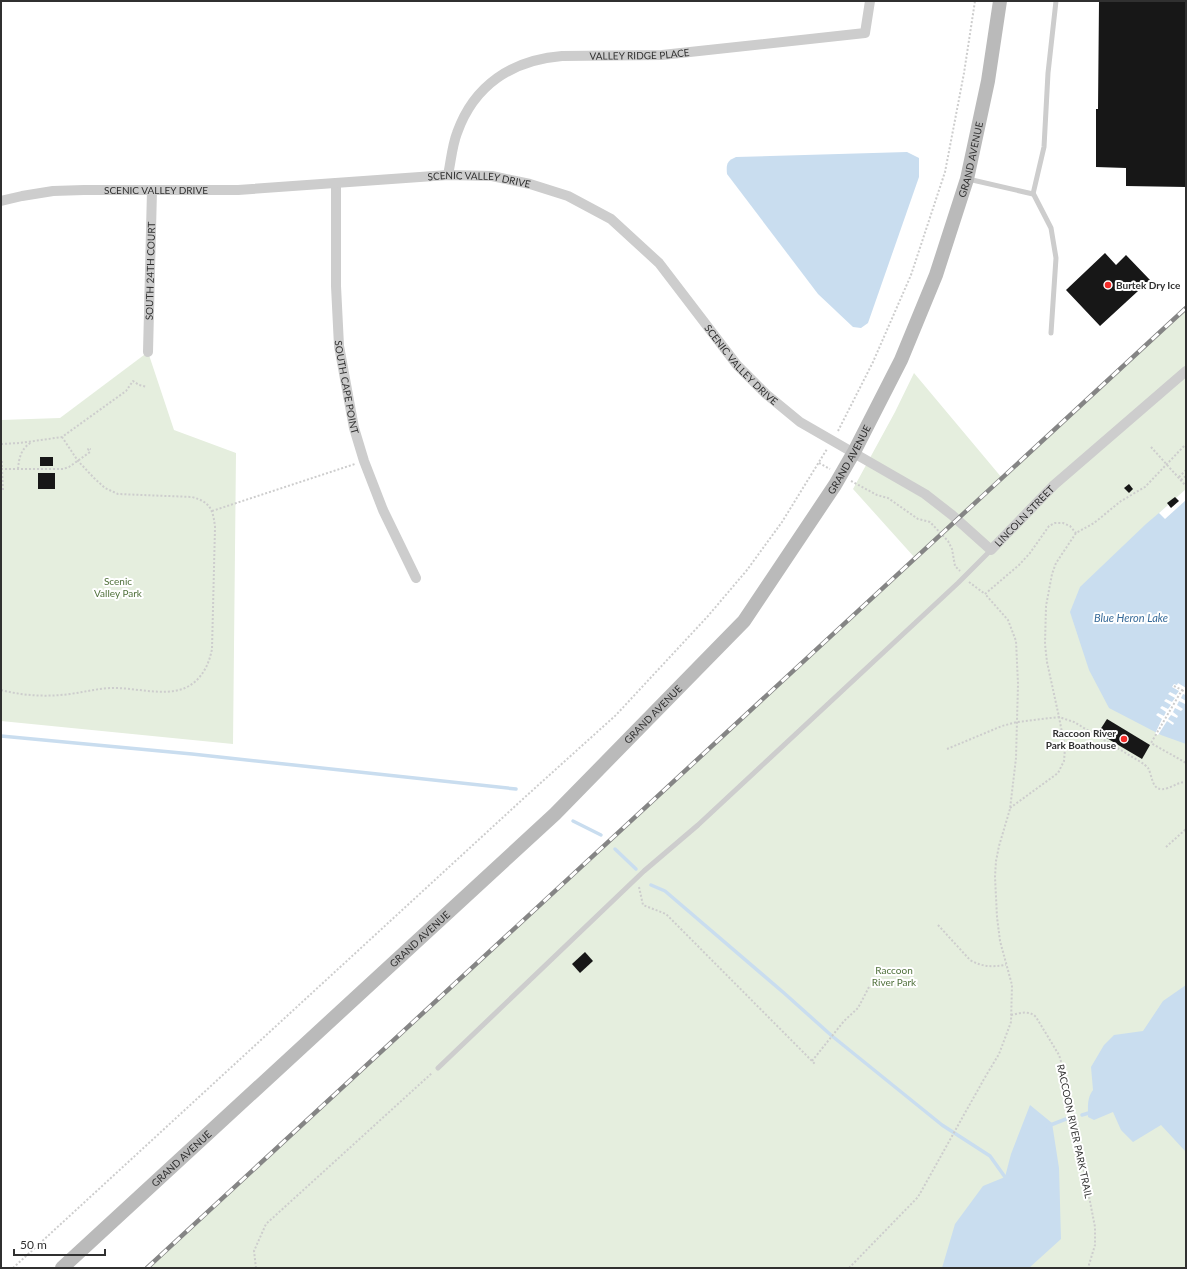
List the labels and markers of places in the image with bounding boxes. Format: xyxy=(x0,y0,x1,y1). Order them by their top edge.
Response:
place label: Burtek Dry Ice xyxy=(1116,279,1181,291)
marker: Burtek Dry Ice xyxy=(1103,280,1113,290)
place label: Raccoon River Park Boathouse xyxy=(1046,727,1117,751)
marker: Raccoon River Park Boathouse xyxy=(1119,734,1129,744)

